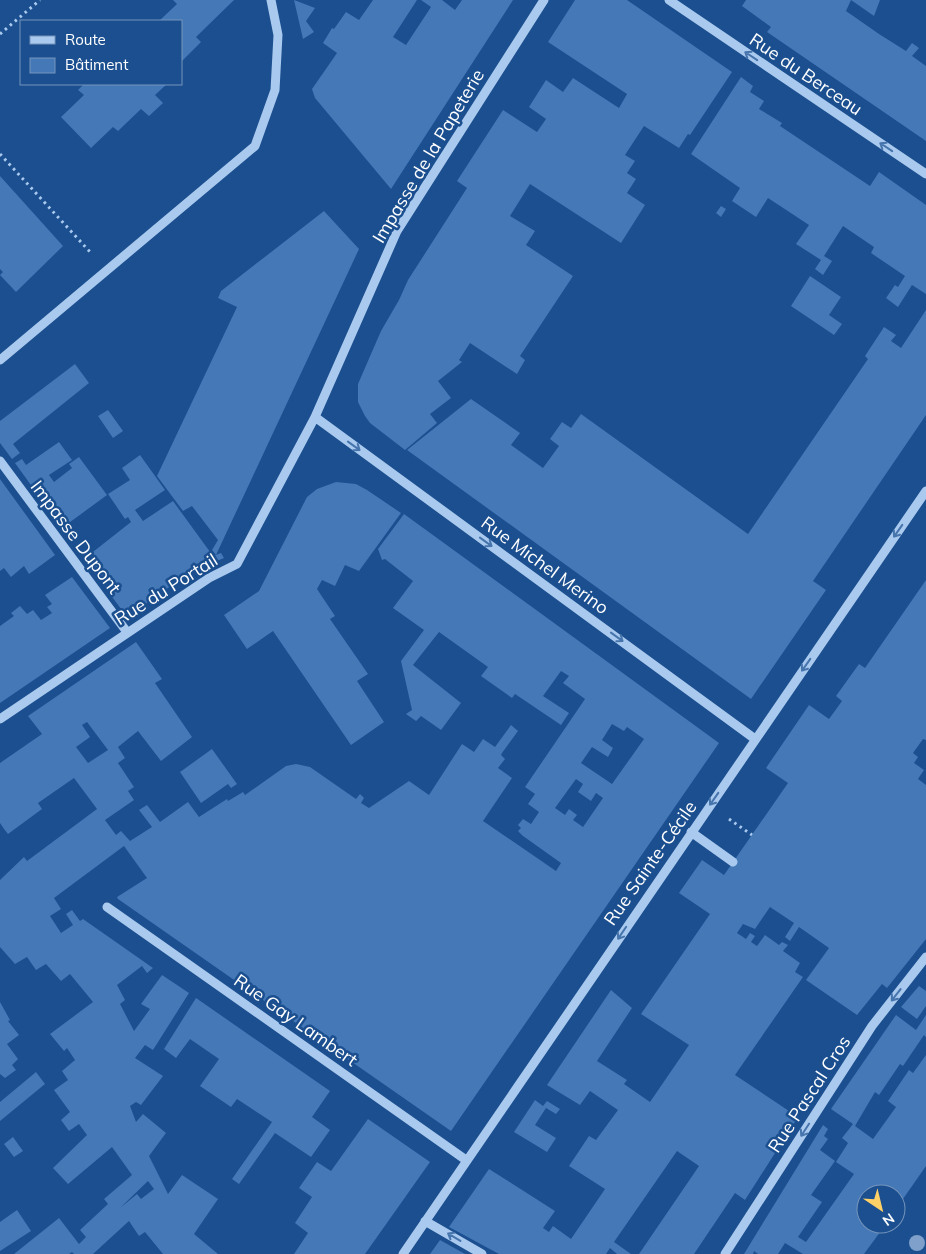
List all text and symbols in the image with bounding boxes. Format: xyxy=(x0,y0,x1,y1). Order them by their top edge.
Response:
legend xyxy=(20,20,182,85)
street label: Rue du Berceau xyxy=(745,28,867,120)
text: Route xyxy=(65,30,106,49)
one-way arrow xyxy=(744,51,758,61)
text: Bâtiment xyxy=(65,55,128,74)
street label: Impasse de la Papeterie xyxy=(367,65,489,247)
one-way arrow xyxy=(879,142,893,152)
one-way arrow xyxy=(347,441,361,451)
street label: Impasse Dupont xyxy=(26,476,126,598)
street label: Rue Michel Merino xyxy=(477,511,613,619)
one-way arrow xyxy=(893,524,903,538)
one-way arrow xyxy=(479,537,493,547)
street label: Rue du Portail xyxy=(110,548,222,630)
one-way arrow xyxy=(610,632,623,643)
one-way arrow xyxy=(801,658,811,672)
one-way arrow xyxy=(709,792,719,806)
street label: Rue Sainte-Cécile xyxy=(598,796,702,930)
one-way arrow xyxy=(617,925,627,939)
street label: Rue Gay Lambert xyxy=(230,969,362,1071)
one-way arrow xyxy=(891,988,901,1002)
street label: Rue Pascal Cros xyxy=(763,1031,855,1157)
one-way arrow xyxy=(800,1122,810,1136)
north arrow xyxy=(856,1184,906,1234)
text: N xyxy=(879,1209,898,1230)
one-way arrow xyxy=(447,1232,461,1242)

